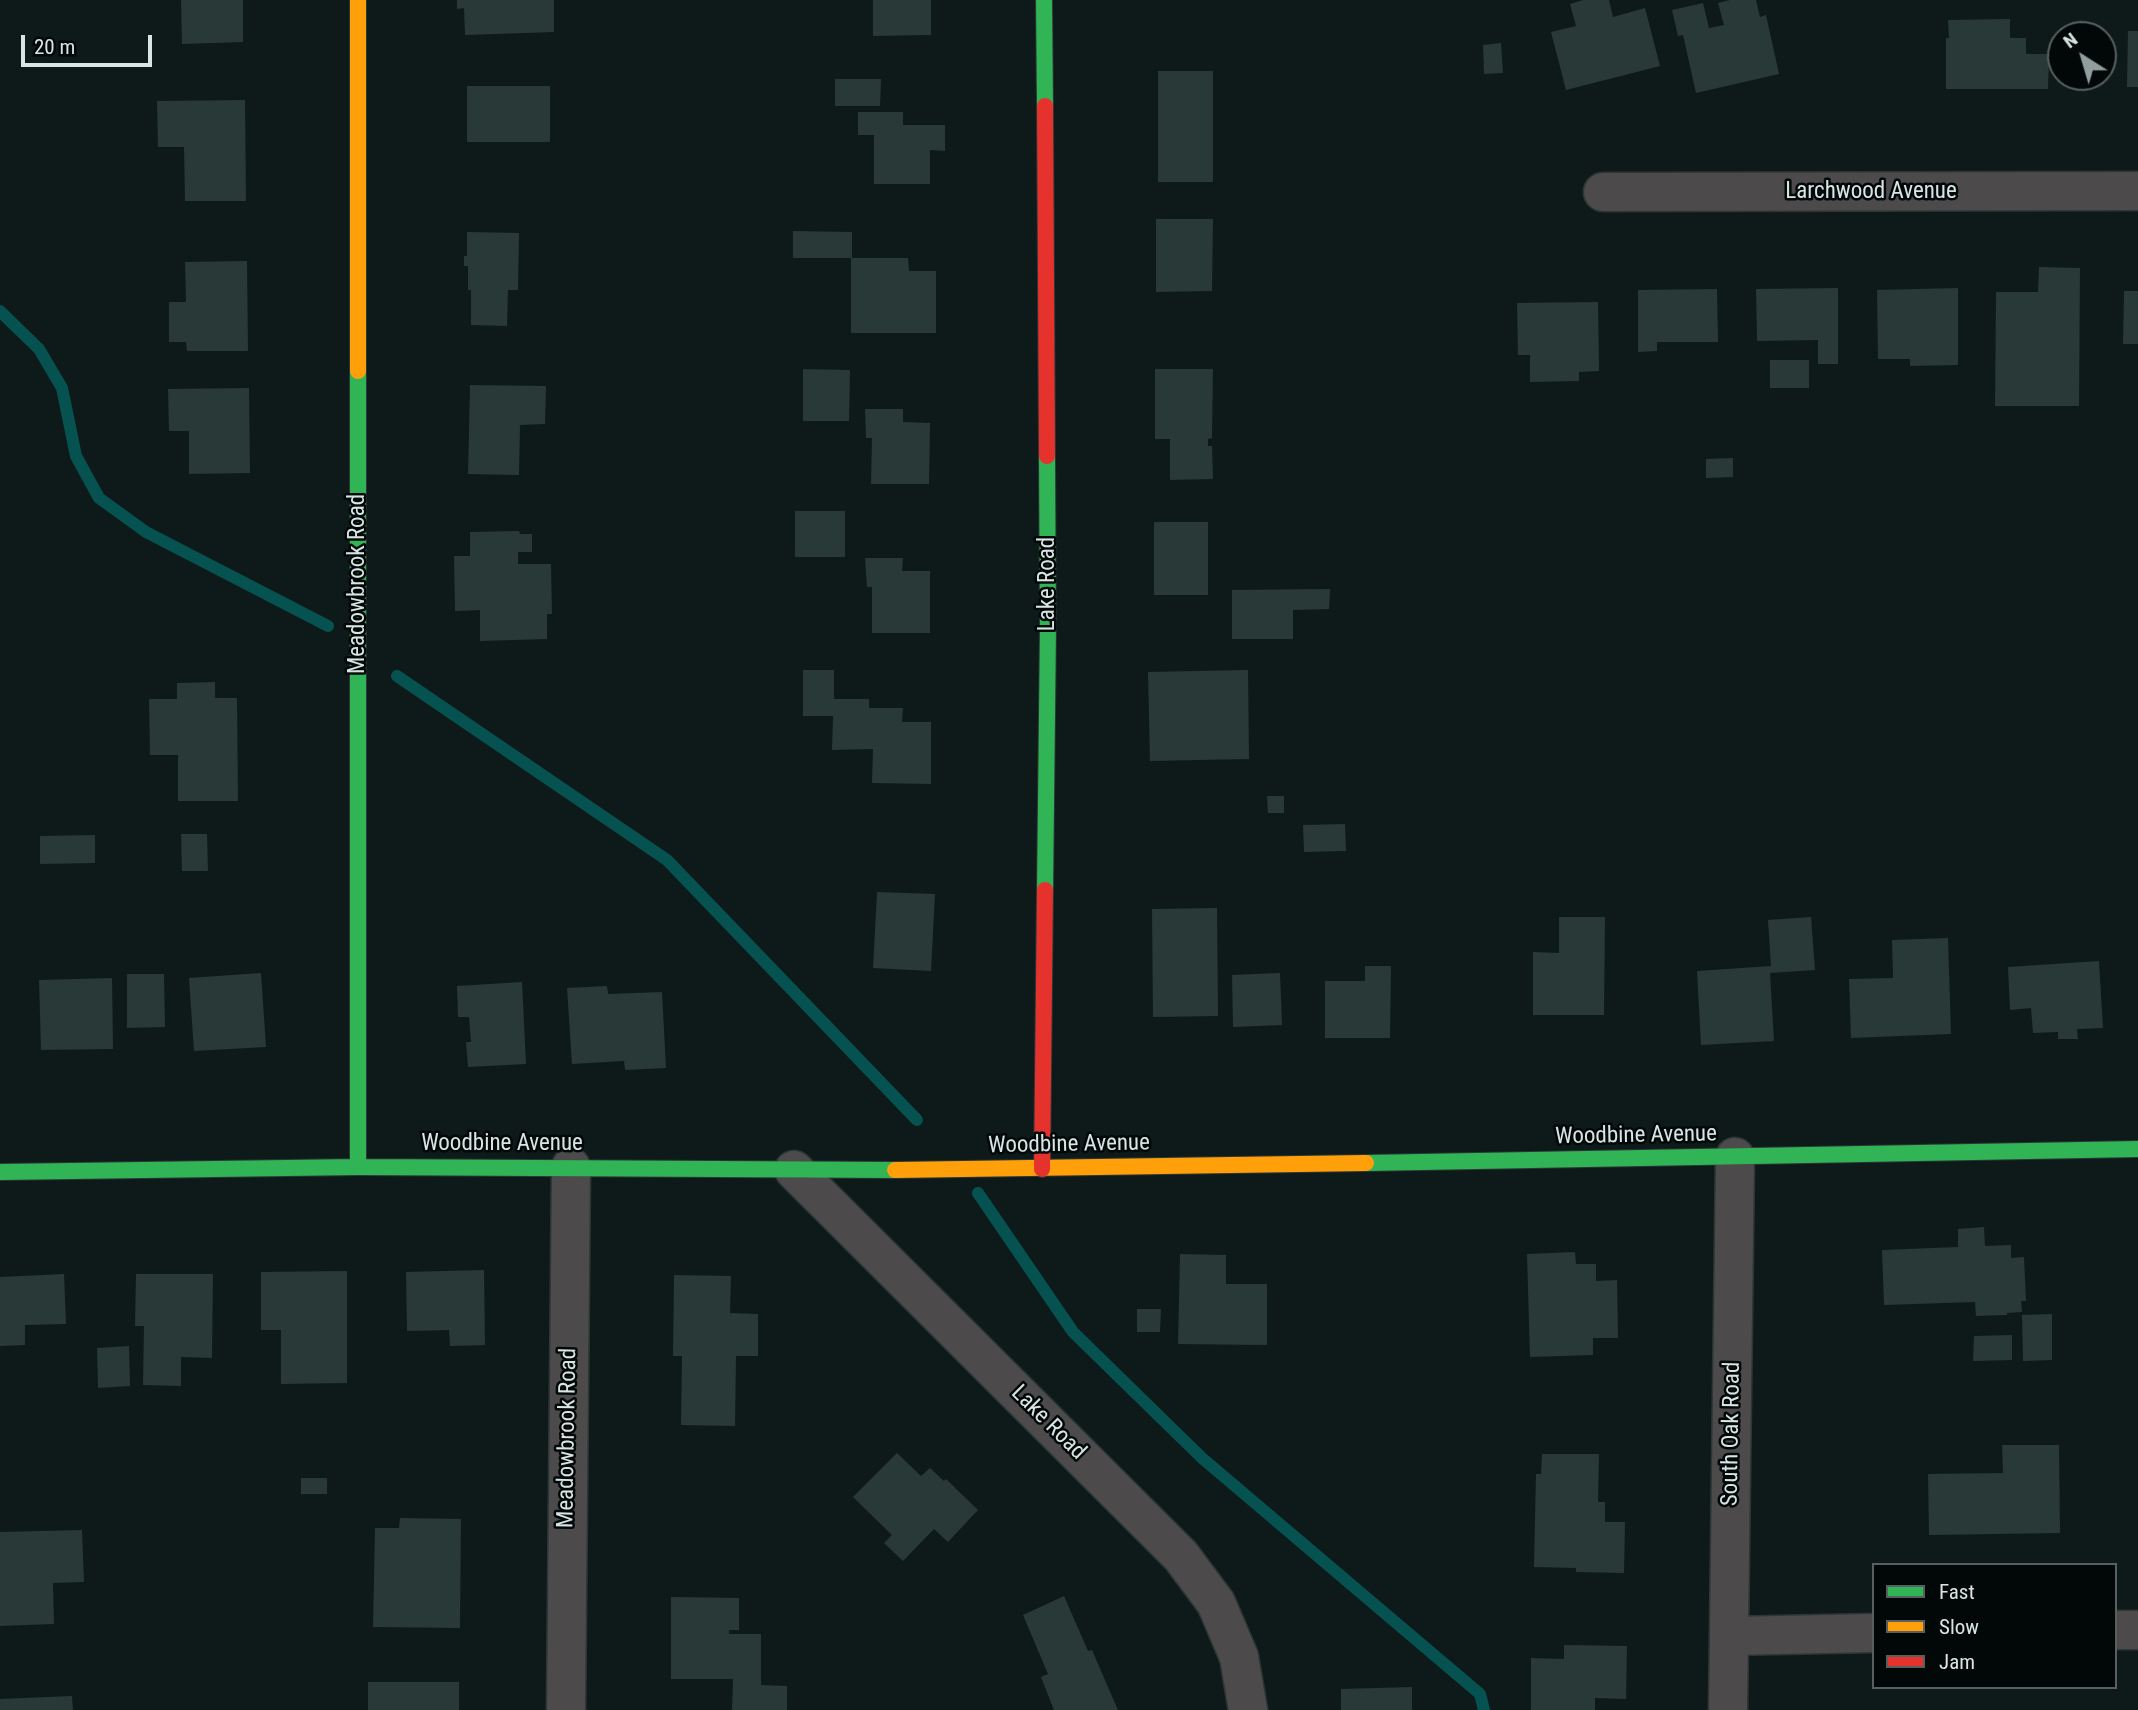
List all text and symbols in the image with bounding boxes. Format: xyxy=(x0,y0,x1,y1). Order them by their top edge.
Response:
scale bar xyxy=(24,21,156,65)
north arrow xyxy=(2047,21,2117,91)
text: N xyxy=(2059,28,2082,53)
text: 20 m xyxy=(34,35,75,59)
street label: Larchwood Avenue xyxy=(1785,178,1957,206)
street label: Meadowbrook Road xyxy=(344,494,372,674)
street label: Lake Road xyxy=(1034,537,1062,631)
street label: Woodbine Avenue xyxy=(1555,1121,1717,1151)
street label: Woodbine Avenue xyxy=(421,1130,583,1158)
street label: Woodbine Avenue xyxy=(988,1130,1150,1160)
street label: Meadowbrook Road xyxy=(553,1348,583,1528)
street label: South Oak Road xyxy=(1717,1362,1747,1506)
street label: Lake Road xyxy=(1005,1380,1091,1466)
legend xyxy=(1872,1563,2117,1689)
text: Fast xyxy=(1939,1580,1975,1604)
text: Slow xyxy=(1939,1615,1979,1639)
text: Jam xyxy=(1939,1650,1975,1674)

